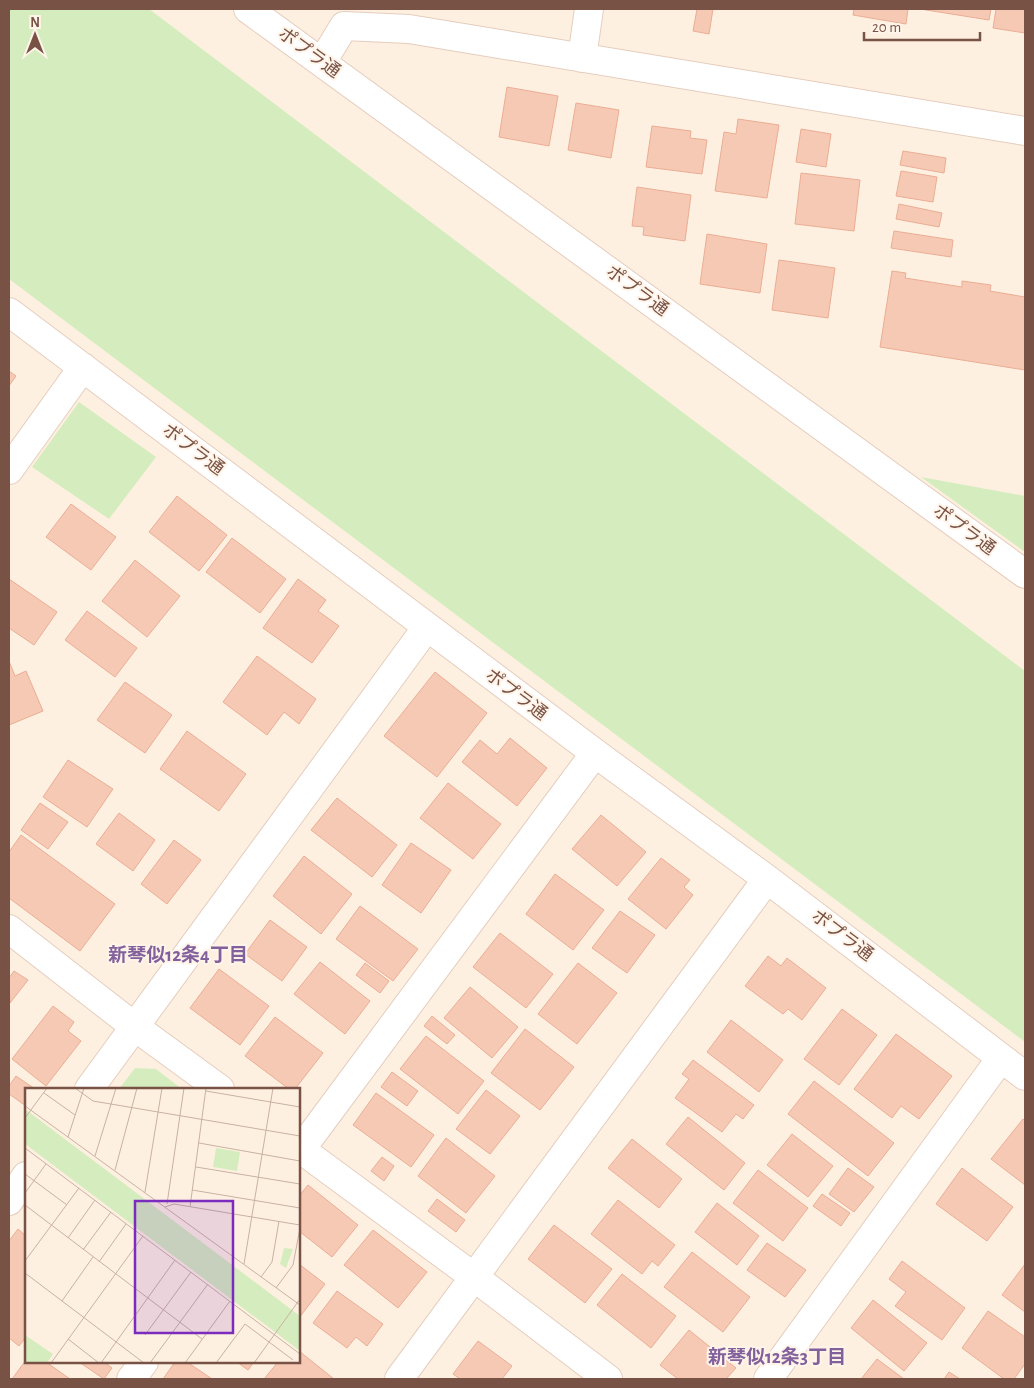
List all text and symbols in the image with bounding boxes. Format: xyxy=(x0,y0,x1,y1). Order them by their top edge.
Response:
north arrow xyxy=(10,10,60,60)
scale bar xyxy=(864,10,980,42)
text: N xyxy=(30,16,40,30)
text: 20 m xyxy=(872,20,901,35)
street label: ポプラ通 xyxy=(275,24,344,81)
street label: ポプラ通 xyxy=(603,262,672,319)
street label: ポプラ通 xyxy=(159,420,228,479)
street label: ポプラ通 xyxy=(930,501,999,558)
street label: ポプラ通 xyxy=(482,665,551,724)
street label: ポプラ通 xyxy=(808,906,877,965)
district label: 新琴似12条4丁目 xyxy=(108,944,248,965)
inset map xyxy=(25,1088,300,1363)
district label: 新琴似12条3丁目 xyxy=(708,1346,846,1367)

